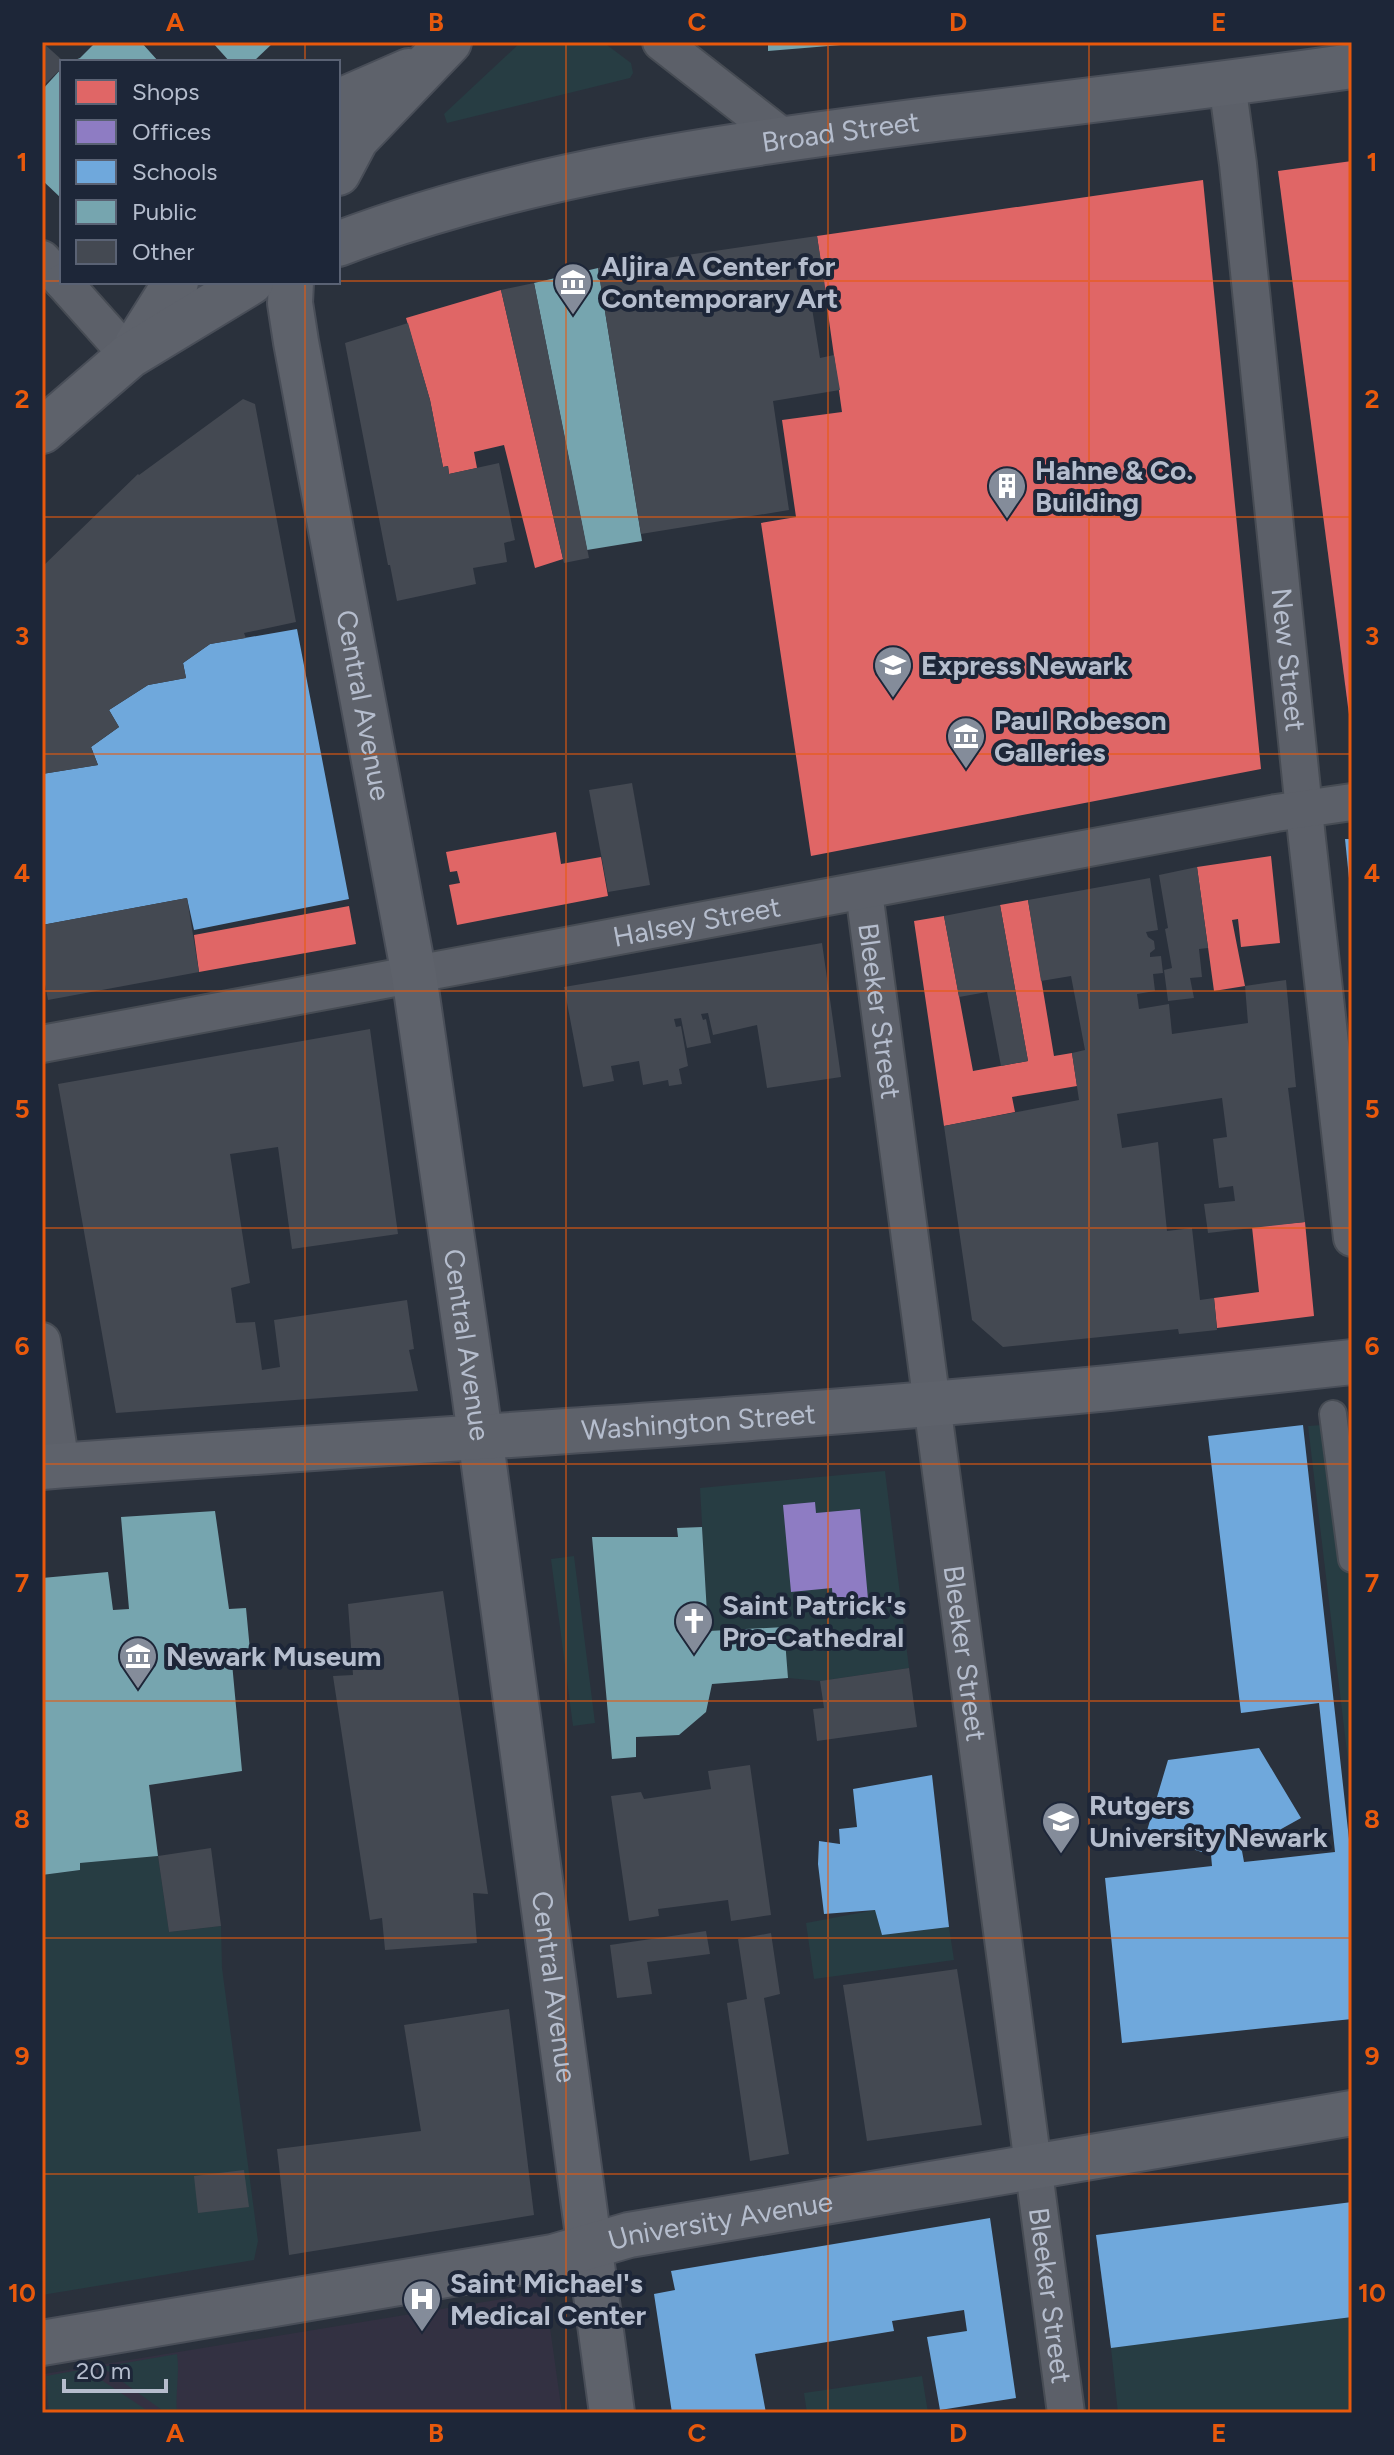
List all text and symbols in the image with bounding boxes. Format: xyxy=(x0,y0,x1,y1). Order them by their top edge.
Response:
text: A xyxy=(166,6,185,38)
text: B xyxy=(428,6,444,38)
text: C xyxy=(688,6,707,38)
text: D xyxy=(949,6,967,38)
text: E xyxy=(1211,6,1227,38)
legend xyxy=(60,60,340,284)
text: Shops xyxy=(132,77,199,106)
street label: Broad Street xyxy=(759,104,921,159)
text: Offices xyxy=(132,117,211,146)
text: 1 xyxy=(17,146,27,178)
text: 1 xyxy=(1367,146,1377,178)
text: Schools xyxy=(132,157,217,186)
text: Public xyxy=(132,197,197,226)
text: Other xyxy=(132,237,194,266)
place label: Aljira A Center for Contemporary Art xyxy=(601,249,838,315)
museum icon: Aljira A Center for Contemporary Art xyxy=(552,261,594,316)
text: 2 xyxy=(14,383,30,415)
text: 2 xyxy=(1364,383,1380,415)
place label: Hahne & Co. Building xyxy=(1035,453,1193,519)
building icon: Hahne & Co. Building xyxy=(986,465,1028,520)
street label: New Street xyxy=(1264,586,1313,733)
street label: Central Avenue xyxy=(329,607,398,803)
text: 3 xyxy=(15,620,29,652)
text: 3 xyxy=(1365,620,1379,652)
school or university icon: Express Newark xyxy=(872,644,914,699)
place label: Express Newark xyxy=(921,648,1128,682)
place label: Paul Robeson Galleries xyxy=(994,703,1167,769)
museum icon: Paul Robeson Galleries xyxy=(945,715,987,770)
text: 4 xyxy=(14,857,30,889)
text: 4 xyxy=(1364,857,1380,889)
street label: Halsey Street xyxy=(610,889,783,954)
street label: Bleeker Street xyxy=(851,921,908,1101)
text: 5 xyxy=(14,1093,30,1125)
text: 5 xyxy=(1364,1093,1380,1125)
street label: Central Avenue xyxy=(437,1247,498,1443)
text: 6 xyxy=(14,1330,30,1362)
text: 6 xyxy=(1364,1330,1380,1362)
street label: Washington Street xyxy=(580,1396,817,1447)
street label: Bleeker Street xyxy=(937,1563,994,1743)
text: 7 xyxy=(15,1567,29,1599)
text: 7 xyxy=(1365,1567,1379,1599)
place label: Saint Patrick's Pro-Cathedral xyxy=(722,1588,906,1654)
church icon: Saint Patrick's Pro-Cathedral xyxy=(673,1600,715,1655)
museum icon: Newark Museum xyxy=(117,1635,159,1690)
place label: Newark Museum xyxy=(166,1639,382,1673)
place label: Rutgers University Newark xyxy=(1089,1788,1328,1854)
school or university icon: Rutgers University Newark xyxy=(1040,1800,1082,1855)
text: 8 xyxy=(14,1803,30,1835)
text: 8 xyxy=(1364,1803,1380,1835)
street label: Central Avenue xyxy=(525,1889,584,2085)
text: 9 xyxy=(14,2040,30,2072)
text: 9 xyxy=(1364,2040,1380,2072)
street label: University Avenue xyxy=(604,2184,835,2257)
street label: Bleeker Street xyxy=(1022,2206,1079,2386)
place label: Saint Michael's Medical Center xyxy=(450,2266,647,2332)
text: 10 xyxy=(8,2277,36,2309)
text: 10 xyxy=(1358,2277,1386,2309)
hospital icon: Saint Michael's Medical Center xyxy=(401,2278,443,2333)
scale bar xyxy=(64,2343,166,2393)
text: 20 m xyxy=(76,2356,131,2385)
text: A xyxy=(166,2417,185,2449)
text: B xyxy=(428,2417,444,2449)
text: C xyxy=(688,2417,707,2449)
text: D xyxy=(949,2417,967,2449)
text: E xyxy=(1211,2417,1227,2449)

